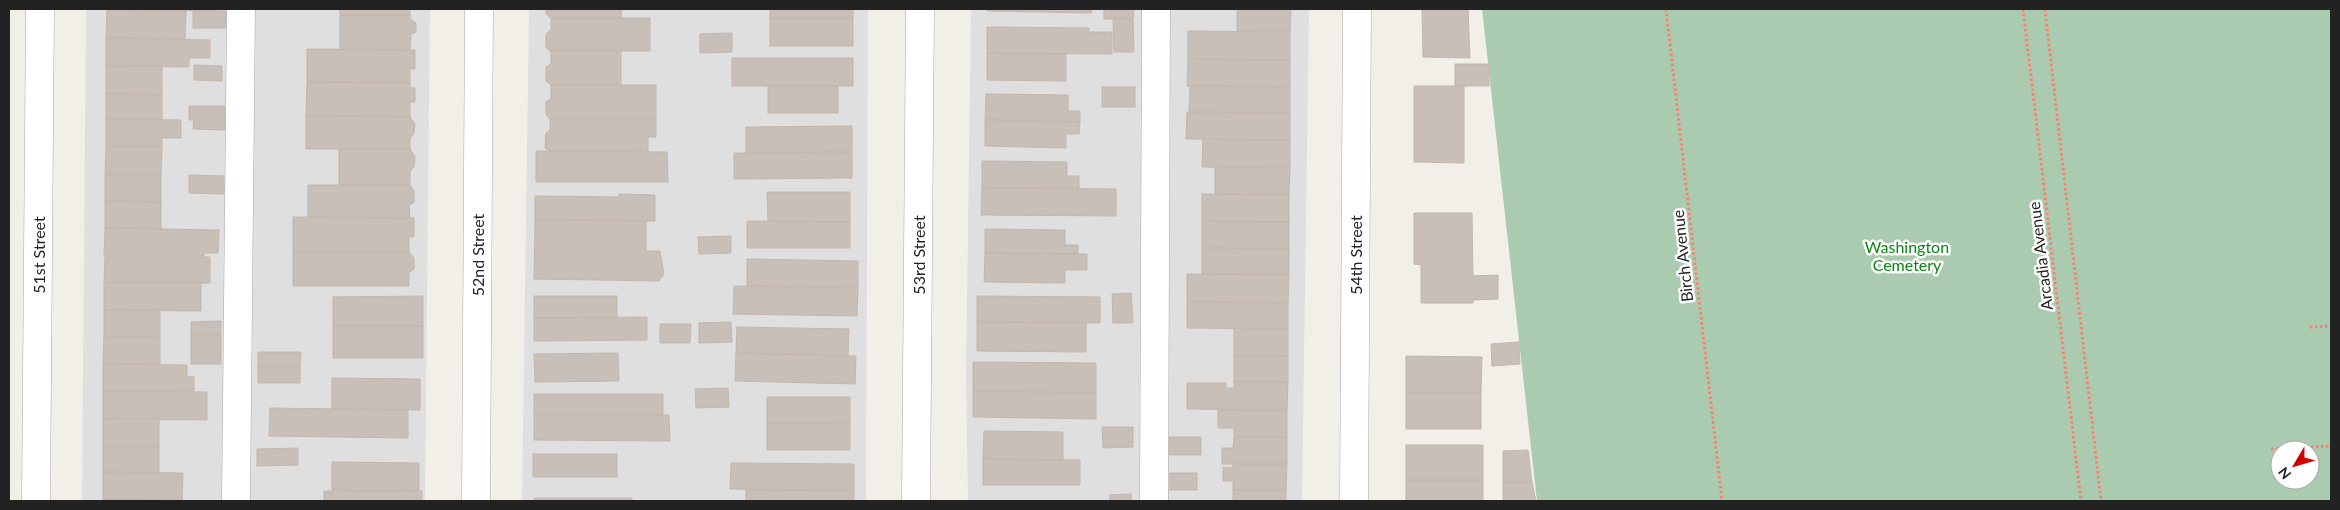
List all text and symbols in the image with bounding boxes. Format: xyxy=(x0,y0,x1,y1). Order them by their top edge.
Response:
street label: Arcadia Avenue xyxy=(2024,201,2056,311)
street label: Birch Avenue xyxy=(1668,209,1696,303)
street label: 52nd Street xyxy=(468,213,487,296)
street label: 53rd Street xyxy=(909,215,928,295)
street label: 54th Street xyxy=(1346,215,1365,295)
street label: 51st Street xyxy=(29,216,48,294)
park label: Washington Cemetery xyxy=(1865,237,1949,274)
north arrow xyxy=(2270,440,2320,490)
text: N xyxy=(2274,464,2294,483)

